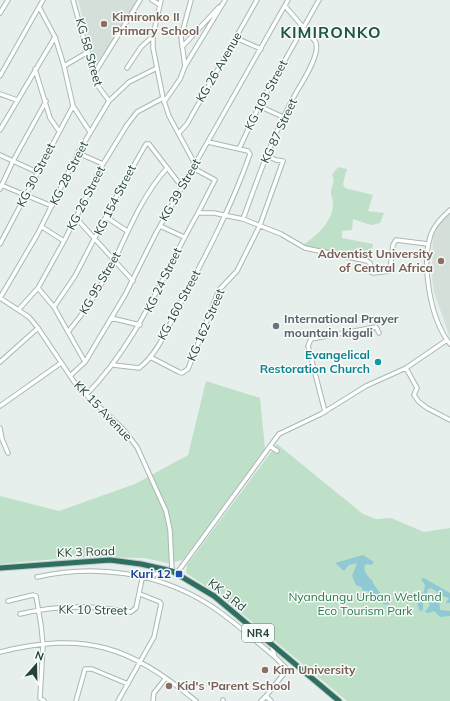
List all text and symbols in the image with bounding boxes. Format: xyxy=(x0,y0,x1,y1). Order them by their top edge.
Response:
place label: Kimironko II Primary School xyxy=(112,9,199,38)
street label: KG 58 Street xyxy=(73,16,106,88)
marker: Kimironko II Primary School xyxy=(99,19,109,29)
district label: KIMIRONKO xyxy=(280,22,382,42)
street label: KG 26 Avenue xyxy=(192,29,245,104)
street label: KG 103 Street xyxy=(241,57,290,132)
street label: KG 87 Street xyxy=(257,96,300,166)
street label: KG 28 Street xyxy=(46,138,91,207)
street label: KG 30 Street xyxy=(13,140,58,209)
street label: KG 39 Street xyxy=(156,156,204,224)
street label: KG 154 Street xyxy=(90,162,139,238)
street label: KG 26 Street xyxy=(63,163,108,232)
street label: KG 24 Street xyxy=(140,245,185,314)
place label: Adventist University of Central Africa xyxy=(318,246,433,275)
street label: KG 95 Street xyxy=(76,249,124,317)
marker: Adventist University of Central Africa xyxy=(436,256,446,266)
street label: KG 160 Street xyxy=(154,267,203,342)
street label: KG 162 Street xyxy=(184,286,228,363)
place label: International Prayer mountain kigali xyxy=(284,311,399,340)
marker: International Prayer mountain kigali xyxy=(271,321,281,331)
place label: Evangelical Restoration Church xyxy=(260,347,370,376)
marker: Evangelical Restoration Church xyxy=(373,357,383,367)
street label: KK 15 Avenue xyxy=(71,378,136,444)
street label: KK 3 Road xyxy=(57,543,115,560)
place label: Kuri 12 xyxy=(130,566,171,581)
marker: Kuri 12 xyxy=(174,569,184,579)
street label: KK 3 Rd xyxy=(205,575,249,614)
park label: Nyandungu Urban Wetland Eco Tourism Park xyxy=(288,589,442,618)
street label: KK 10 Street xyxy=(58,601,128,618)
road number: NR4 xyxy=(242,624,274,642)
north arrow xyxy=(16,645,56,685)
text: N xyxy=(33,648,46,664)
place label: Kim University xyxy=(273,662,356,677)
marker: Kim University xyxy=(260,665,270,675)
place label: Kid's 'Parent School xyxy=(177,678,291,693)
marker: Kid's 'Parent School xyxy=(164,681,174,691)

